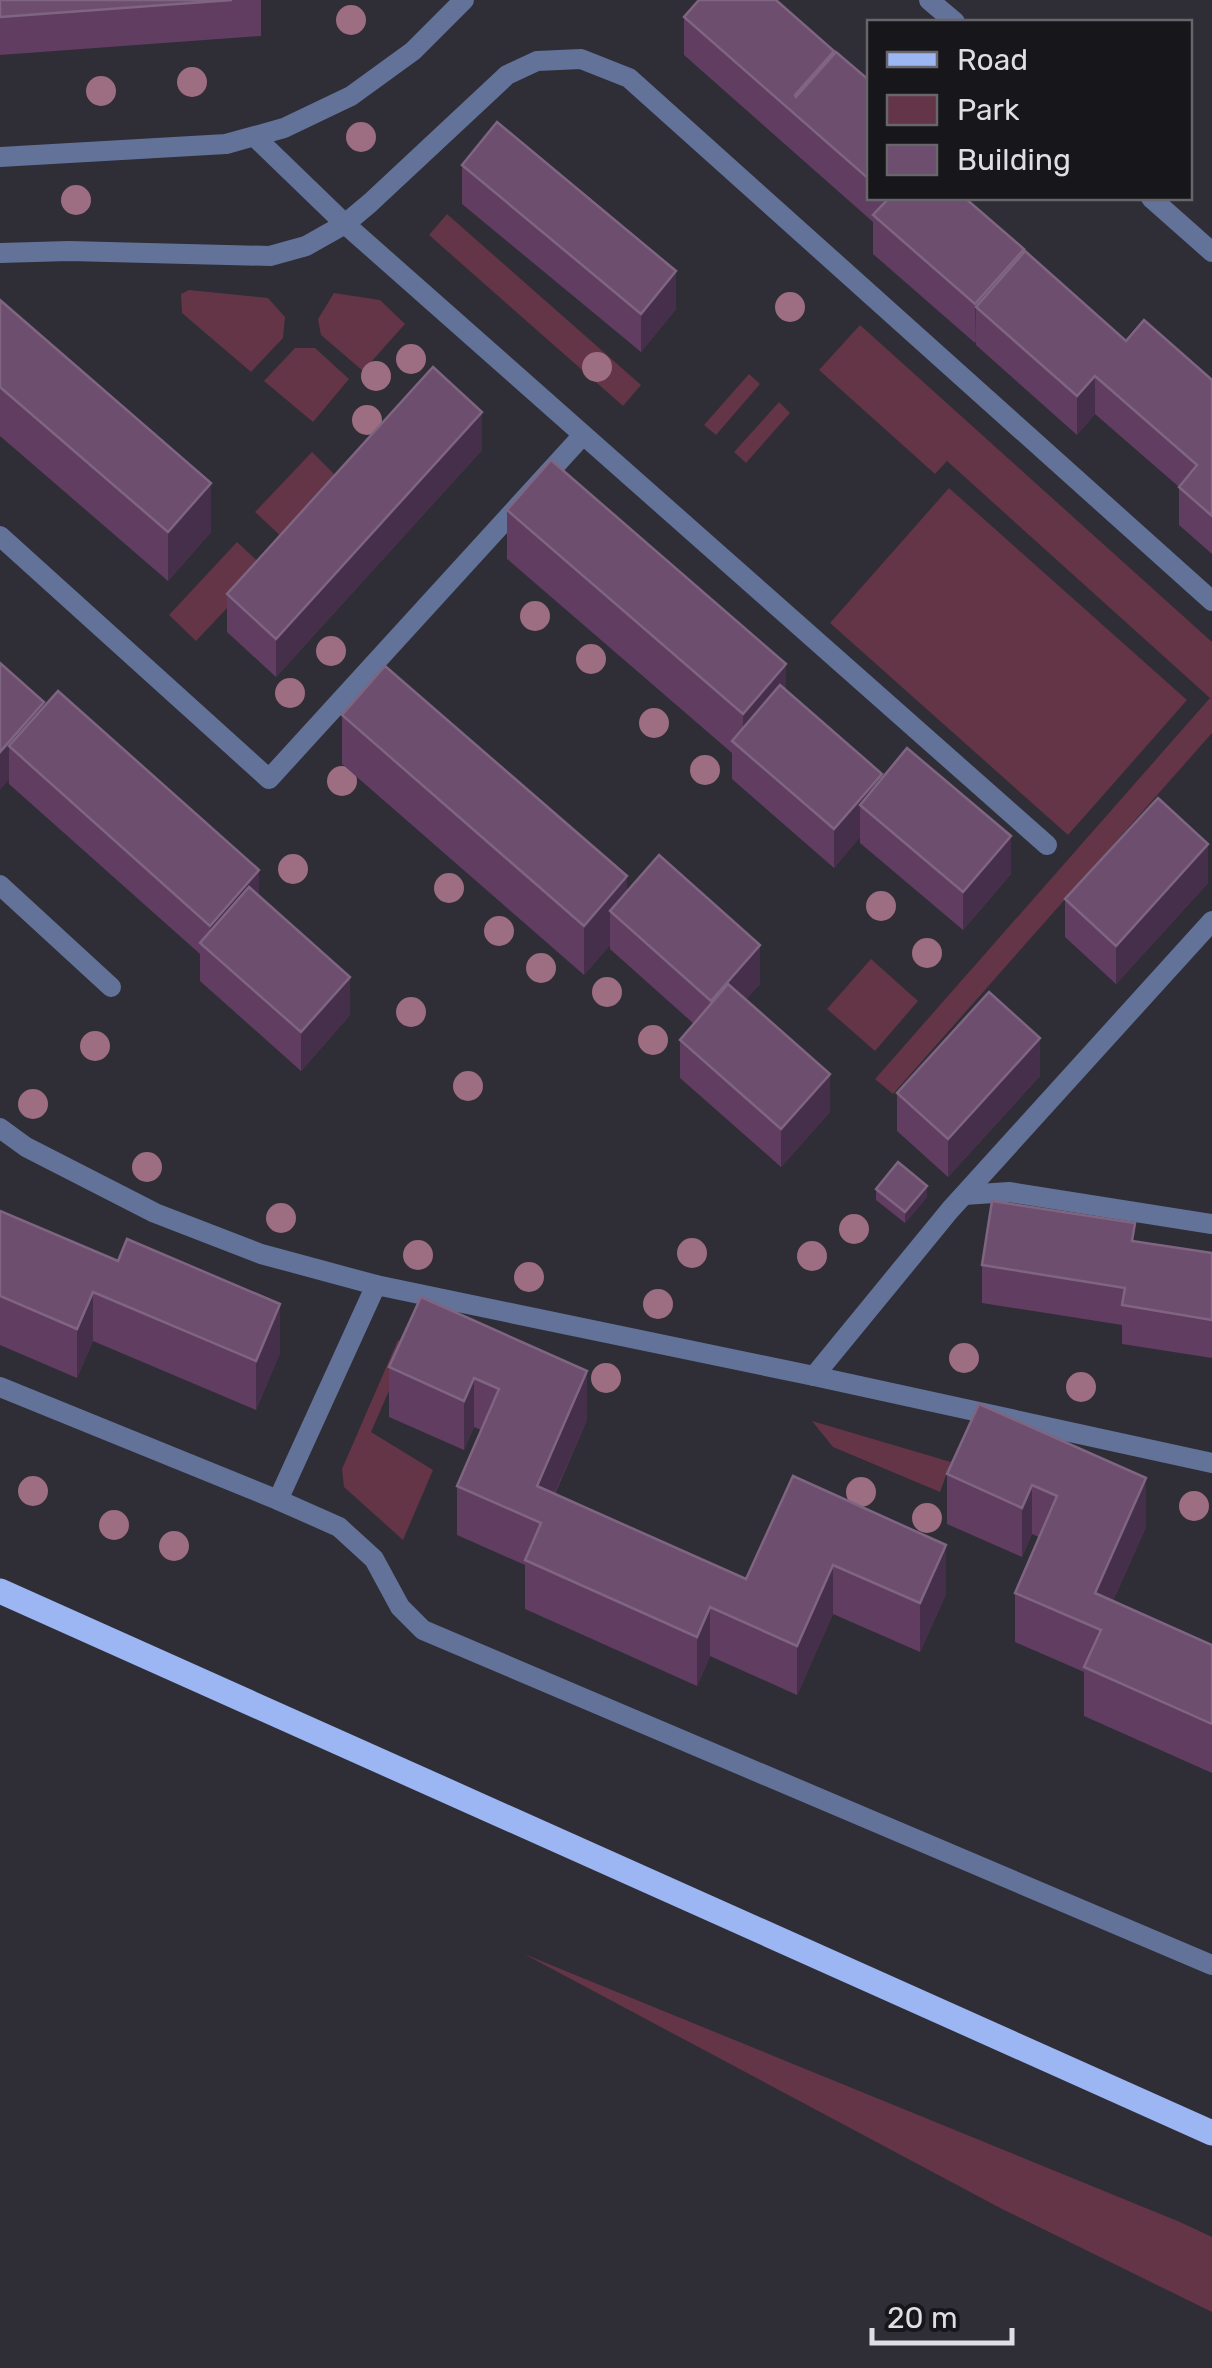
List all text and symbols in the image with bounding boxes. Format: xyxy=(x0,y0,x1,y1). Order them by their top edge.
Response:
legend xyxy=(867,20,1192,200)
text: Road xyxy=(957,42,1028,78)
text: Park xyxy=(957,92,1020,128)
text: Building xyxy=(957,142,1071,178)
scale bar xyxy=(872,2283,1012,2345)
text: 20 m xyxy=(887,2300,958,2336)

